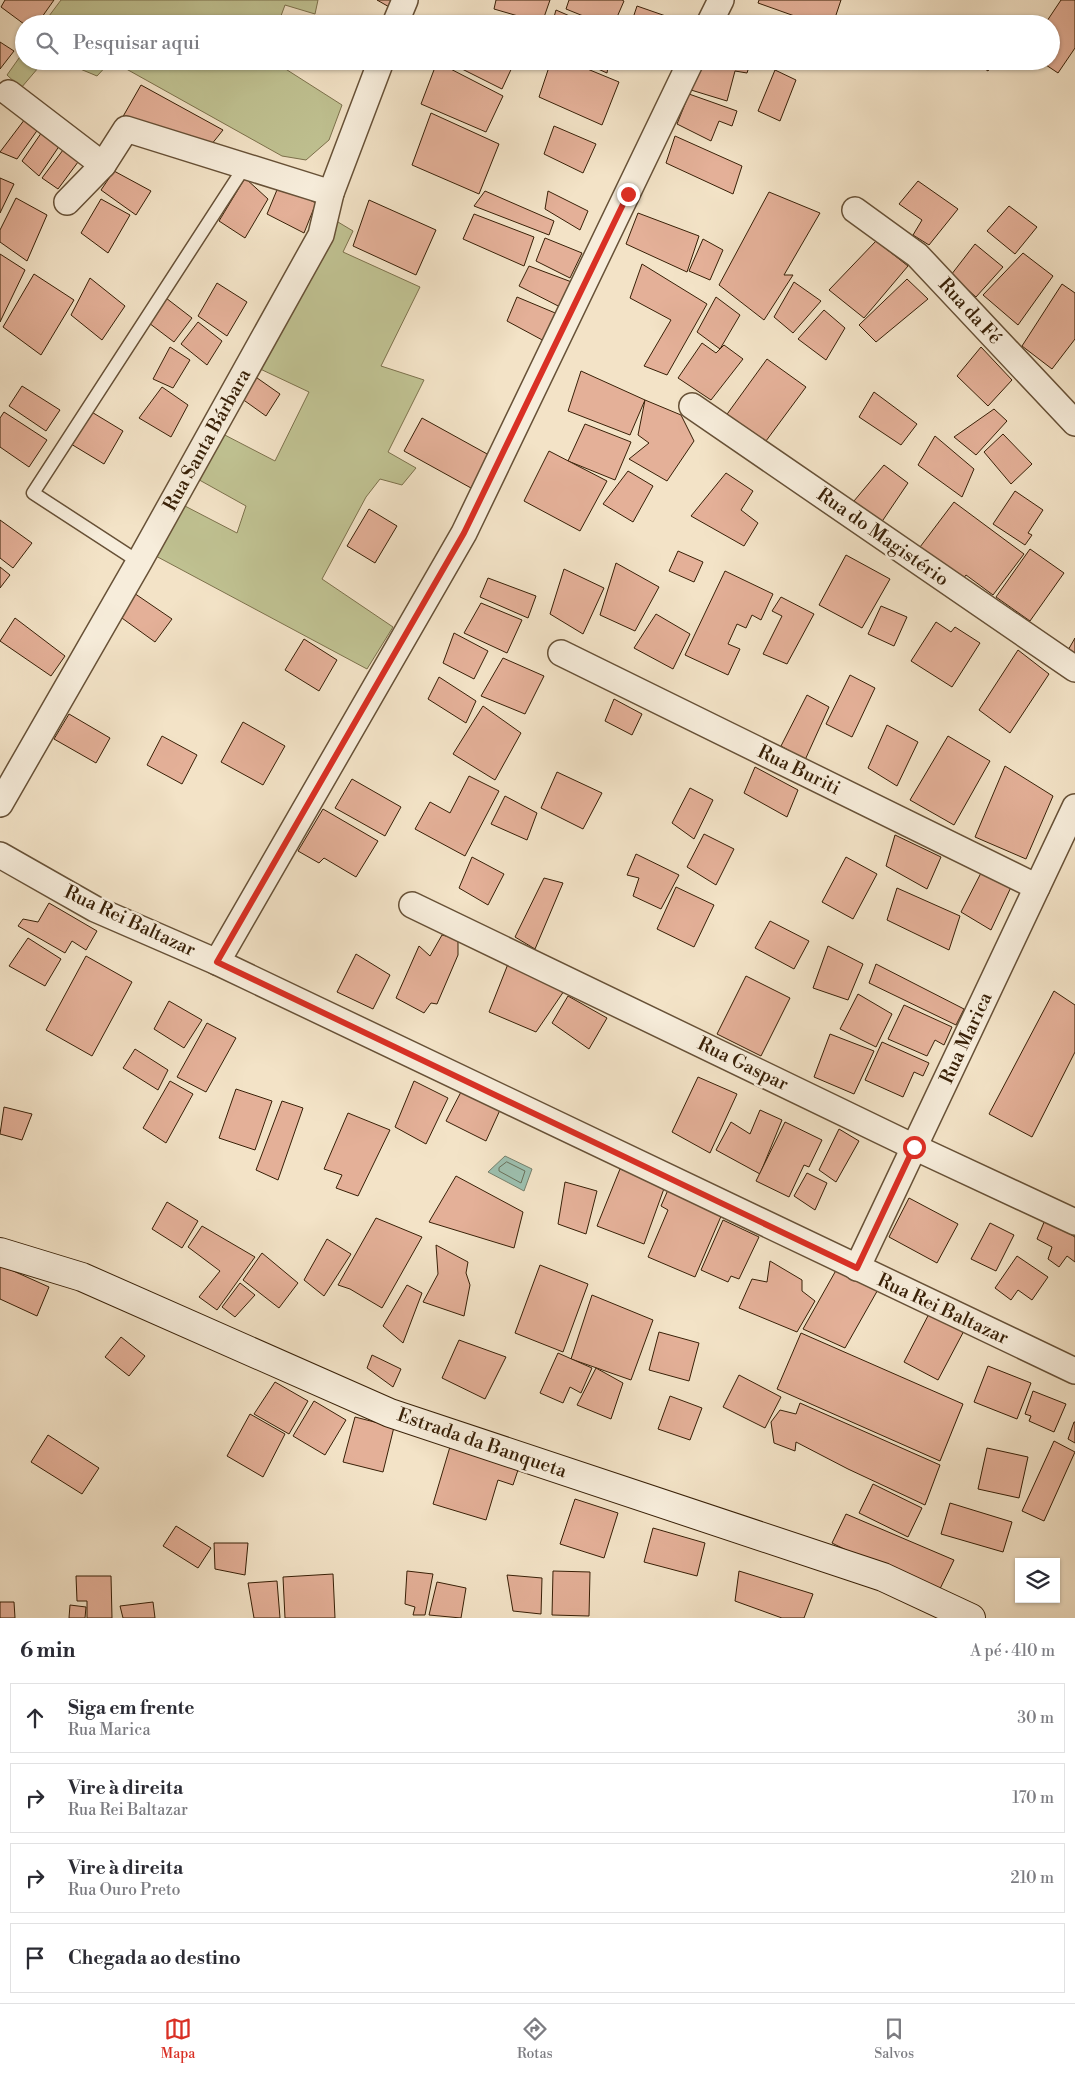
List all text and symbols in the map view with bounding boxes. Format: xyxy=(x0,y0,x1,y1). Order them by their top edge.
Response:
search box xyxy=(15,15,1060,70)
icon: search xyxy=(33,29,61,57)
text: Pesquisar aqui xyxy=(73,31,200,55)
route end xyxy=(617,183,640,206)
street label: Rua da Fé xyxy=(933,273,1007,349)
street label: Rua Santa Bárbara xyxy=(158,364,256,515)
street label: Rua do Magistério xyxy=(812,483,954,591)
street label: Rua Buriti xyxy=(754,740,844,800)
street label: Rua Rei Baltazar xyxy=(60,880,200,962)
street label: Rua Marica xyxy=(934,988,998,1087)
street label: Rua Gaspar xyxy=(694,1032,792,1096)
route start xyxy=(903,1136,926,1159)
street label: Rua Rei Baltazar xyxy=(873,1268,1013,1350)
street label: Estrada da Banqueta xyxy=(394,1403,570,1483)
map controls xyxy=(1015,1558,1060,1603)
button: layers xyxy=(1015,1558,1060,1603)
text: 6 min xyxy=(20,1638,75,1664)
text: A pé · 410 m xyxy=(970,1641,1055,1661)
text: Siga em frente xyxy=(68,1696,195,1720)
icon: ahead xyxy=(21,1704,49,1732)
text: 30 m xyxy=(1017,1708,1054,1728)
text: Rua Marica xyxy=(68,1720,151,1740)
text: Vire à direita xyxy=(68,1776,183,1800)
icon: right xyxy=(21,1784,49,1812)
text: 170 m xyxy=(1012,1788,1054,1808)
text: Rua Rei Baltazar xyxy=(68,1800,188,1820)
text: Vire à direita xyxy=(68,1856,183,1880)
icon: right xyxy=(21,1864,49,1892)
text: 210 m xyxy=(1010,1868,1054,1888)
text: Rua Ouro Preto xyxy=(68,1880,180,1900)
icon: arrive xyxy=(21,1944,49,1972)
text: Chegada ao destino xyxy=(68,1946,241,1970)
tab: Mapa xyxy=(161,2015,195,2063)
tab: Rotas xyxy=(517,2015,553,2063)
tab: Salvos xyxy=(874,2015,914,2063)

